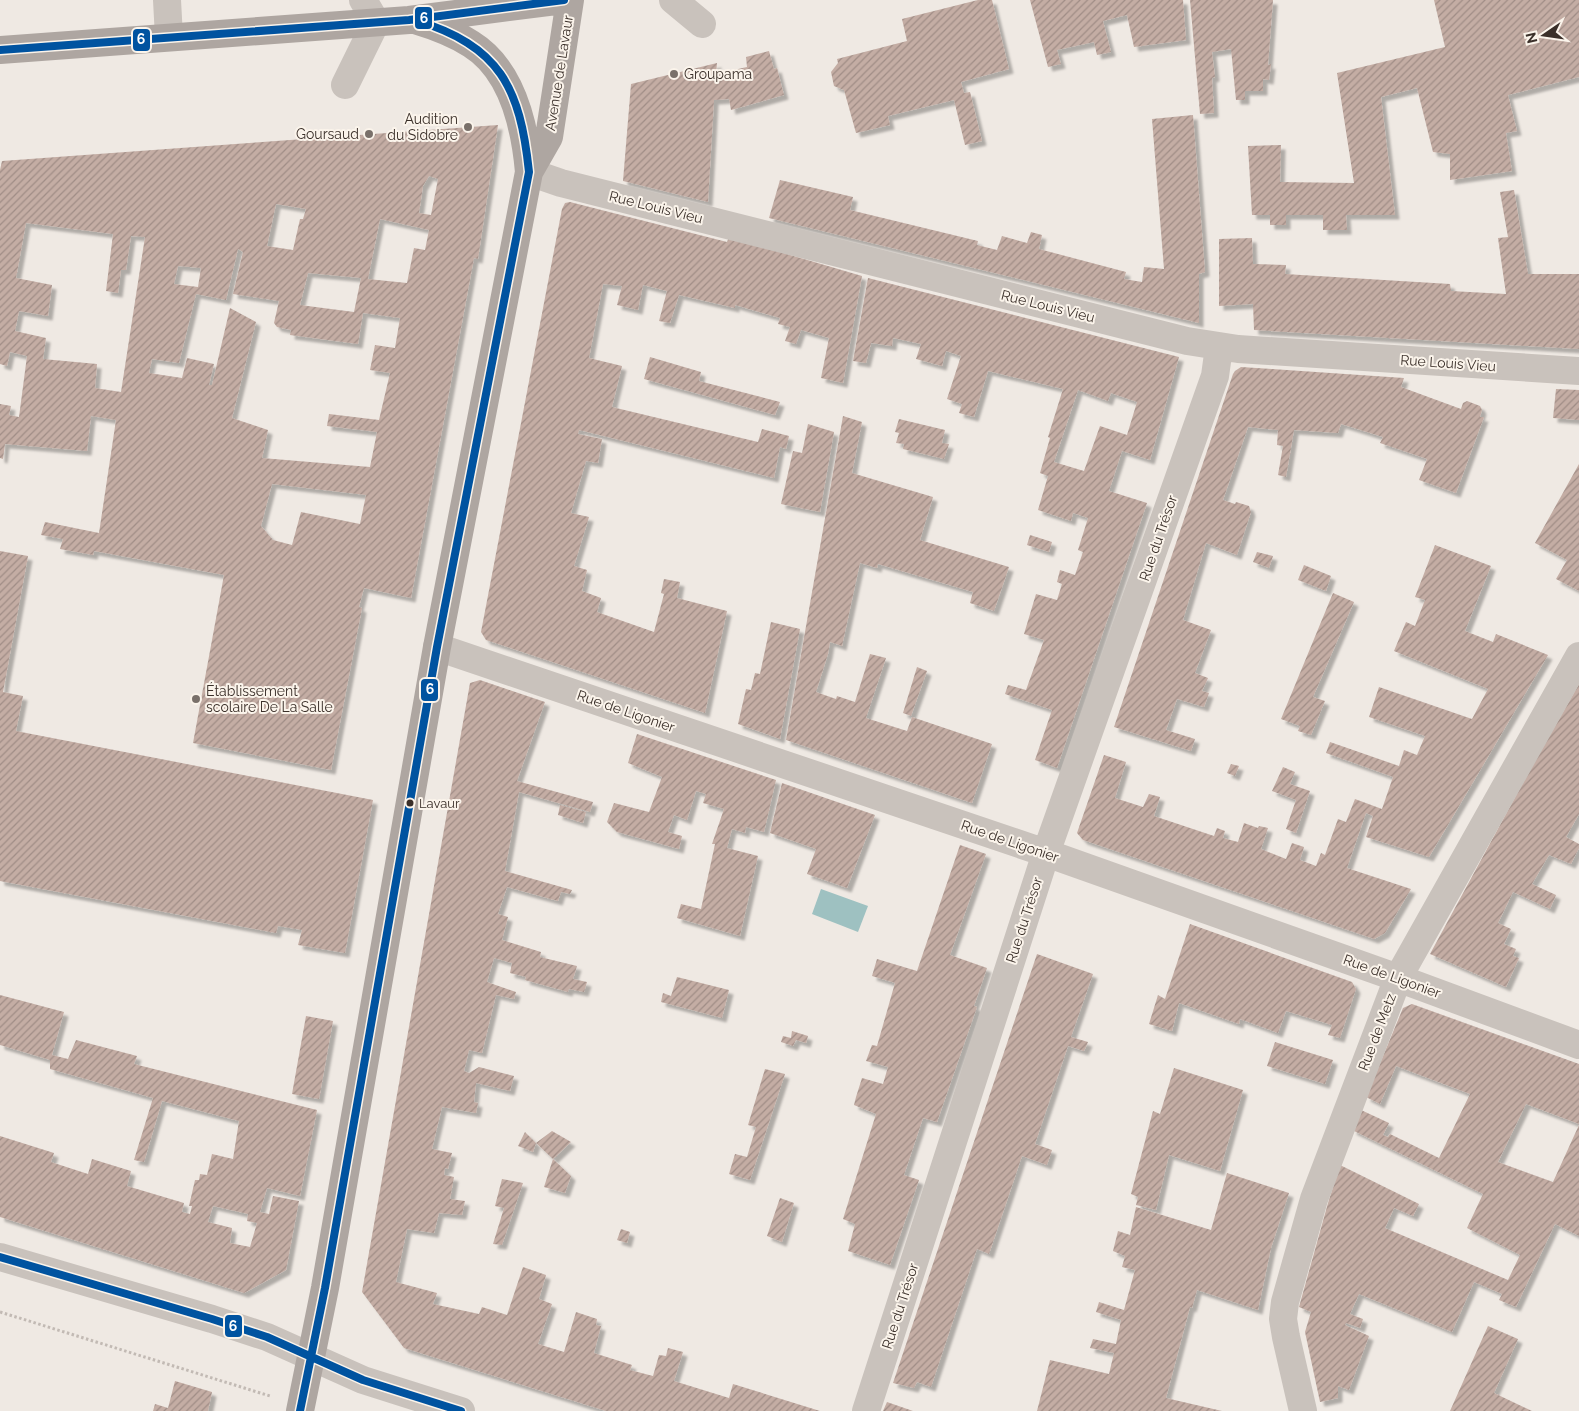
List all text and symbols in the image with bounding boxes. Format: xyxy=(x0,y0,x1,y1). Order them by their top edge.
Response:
line badge: 6 xyxy=(414,6,433,30)
text: 6 xyxy=(420,10,428,26)
north arrow xyxy=(1519,10,1569,60)
street label: Avenue de Lavaur xyxy=(542,14,576,132)
line badge: 6 xyxy=(132,28,151,52)
text: 6 xyxy=(137,31,145,47)
text: N xyxy=(1522,31,1540,45)
place label: Groupama xyxy=(684,66,752,82)
marker: Groupama xyxy=(668,68,680,80)
place label: Audition du Sidobre xyxy=(387,111,458,143)
marker: Audition du Sidobre xyxy=(462,121,474,133)
place label: Goursaud xyxy=(296,126,359,142)
marker: Goursaud xyxy=(363,128,375,140)
street label: Rue Louis Vieu xyxy=(608,188,704,226)
street label: Rue Louis Vieu xyxy=(1000,287,1096,325)
street label: Rue Louis Vieu xyxy=(1400,352,1496,374)
street label: Rue du Trésor xyxy=(1136,493,1180,583)
line badge: 6 xyxy=(420,678,439,702)
text: 6 xyxy=(426,681,434,697)
place label: Établissement scolaire De La Salle xyxy=(206,682,333,715)
street label: Rue de Ligonier xyxy=(575,687,677,735)
marker: Établissement scolaire De La Salle xyxy=(190,693,202,705)
place label: Lavaur xyxy=(419,796,460,811)
marker: Lavaur xyxy=(405,798,415,808)
street label: Rue de Ligonier xyxy=(959,817,1061,865)
street label: Rue du Trésor xyxy=(1003,875,1045,965)
street label: Rue de Ligonier xyxy=(1341,951,1443,1001)
street label: Rue de Metz xyxy=(1355,991,1399,1073)
street label: Rue du Trésor xyxy=(879,1261,921,1351)
line badge: 6 xyxy=(224,1314,243,1338)
text: 6 xyxy=(229,1318,237,1334)

